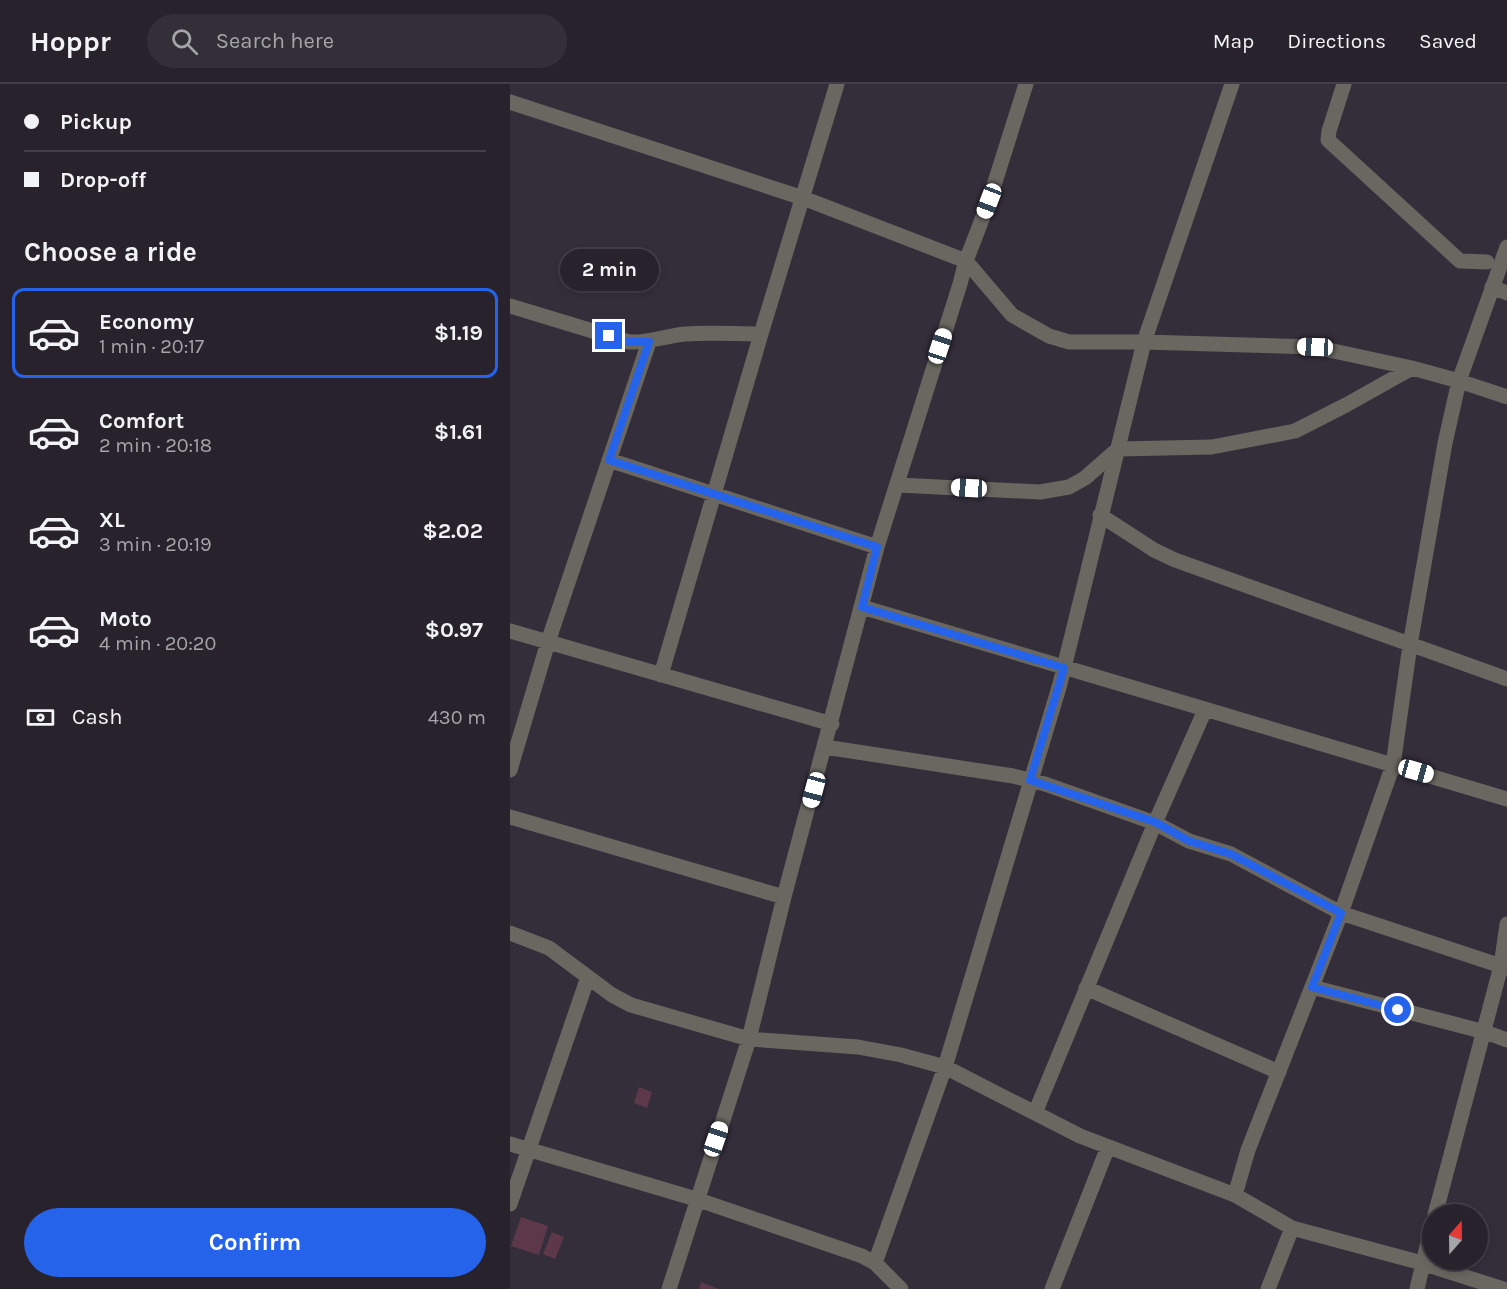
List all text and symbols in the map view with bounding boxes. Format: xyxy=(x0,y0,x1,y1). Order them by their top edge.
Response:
search box xyxy=(147,14,567,68)
text: Hoppr xyxy=(30,25,111,58)
icon: search xyxy=(168,25,201,58)
text: Search here xyxy=(216,28,334,54)
text: Map xyxy=(1213,29,1254,53)
text: Directions xyxy=(1287,29,1386,53)
text: Saved xyxy=(1419,29,1477,53)
text: Pickup xyxy=(60,109,132,135)
text: Drop-off xyxy=(60,167,146,193)
car xyxy=(974,181,1004,221)
text: Choose a ride xyxy=(24,236,197,268)
callout: 2 min xyxy=(560,249,658,291)
text: 2 min xyxy=(582,258,637,281)
icon: car xyxy=(27,306,81,360)
text: Economy xyxy=(99,309,194,335)
text: $1.19 xyxy=(434,320,483,346)
route end xyxy=(595,322,622,349)
car xyxy=(926,326,954,366)
text: 1 min · 20:17 xyxy=(99,335,204,358)
car xyxy=(1297,337,1333,357)
icon: car xyxy=(27,405,81,459)
text: Comfort xyxy=(99,408,184,434)
text: $1.61 xyxy=(434,419,483,445)
text: 2 min · 20:18 xyxy=(99,434,212,457)
car xyxy=(951,478,987,498)
icon: car xyxy=(27,504,81,558)
text: XL xyxy=(99,507,125,533)
text: $2.02 xyxy=(423,518,483,544)
text: 3 min · 20:19 xyxy=(99,533,212,556)
icon: car xyxy=(27,603,81,657)
text: Moto xyxy=(99,606,152,632)
text: $0.97 xyxy=(425,617,483,643)
text: 4 min · 20:20 xyxy=(99,632,216,655)
icon: cash xyxy=(24,701,57,734)
text: Cash xyxy=(72,704,122,730)
text: 430 m xyxy=(428,706,486,729)
car xyxy=(1396,757,1436,785)
car xyxy=(801,770,827,810)
route start xyxy=(1384,996,1411,1023)
car xyxy=(702,1119,730,1159)
north arrow xyxy=(1422,1204,1488,1270)
map controls xyxy=(1422,1204,1488,1270)
button: Confirm xyxy=(24,1208,486,1277)

